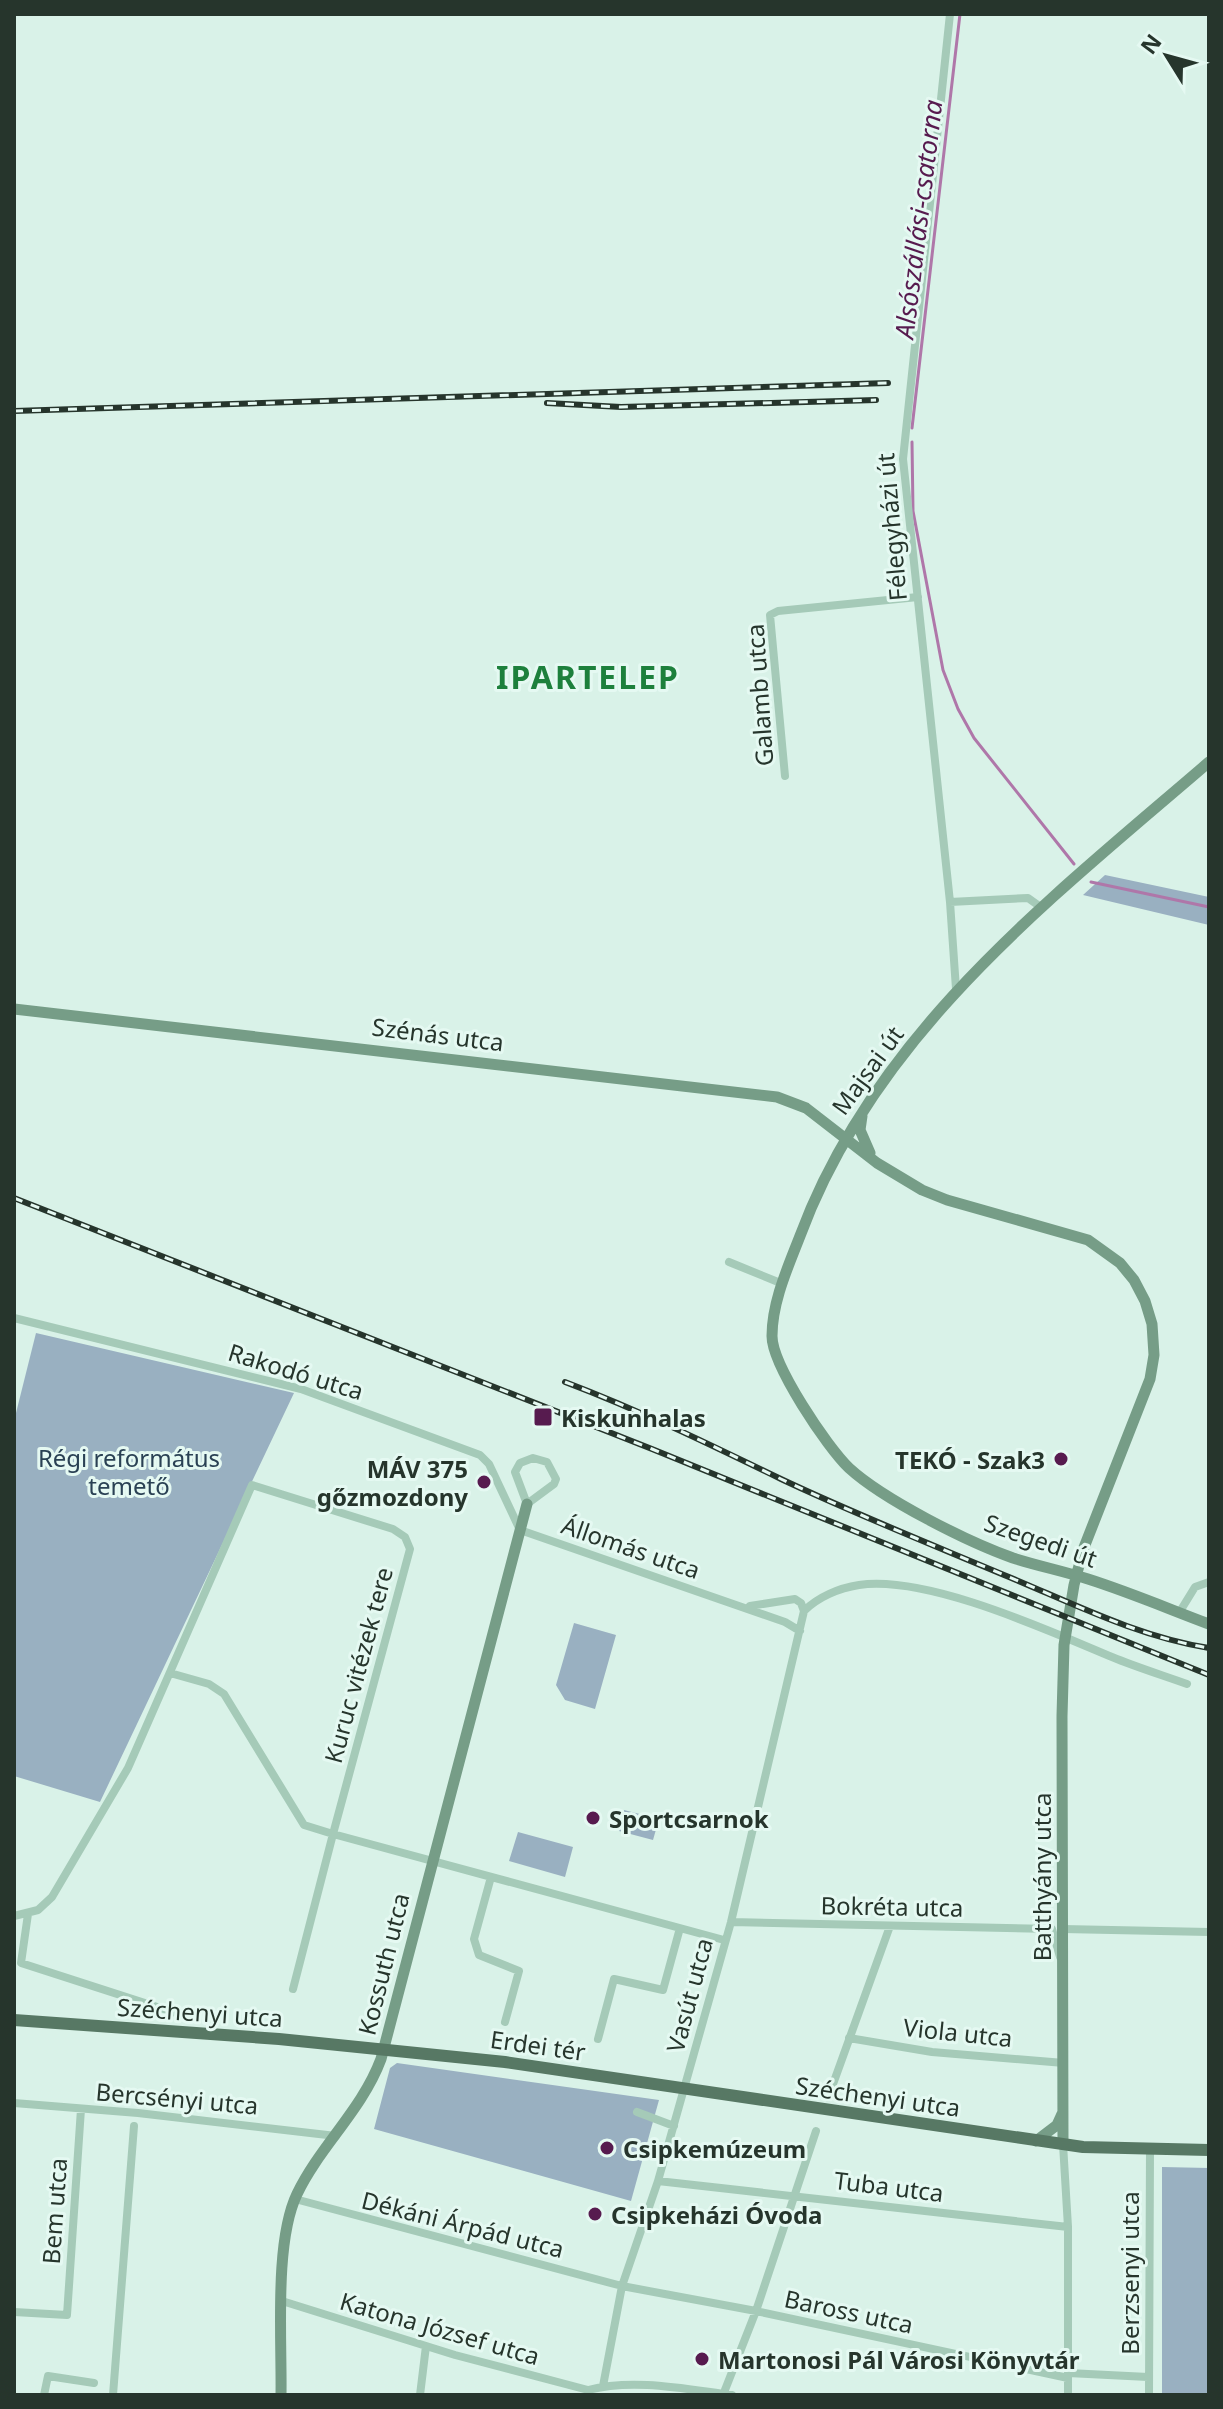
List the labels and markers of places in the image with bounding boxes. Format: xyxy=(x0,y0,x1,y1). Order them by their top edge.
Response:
place label: Kiskunhalas xyxy=(561,1401,706,1434)
marker: Kiskunhalas xyxy=(532,1406,554,1428)
place label: TEKÓ - Szak3 xyxy=(895,1443,1045,1476)
marker: TEKÓ - Szak3 xyxy=(1052,1450,1070,1468)
place label: MÁV 375 gőzmozdony xyxy=(317,1452,468,1513)
marker: MÁV 375 gőzmozdony xyxy=(475,1473,493,1491)
place label: Sportcsarnok xyxy=(609,1802,769,1835)
marker: Sportcsarnok xyxy=(584,1809,602,1827)
place label: Csipkemúzeum xyxy=(623,2132,806,2165)
marker: Csipkemúzeum xyxy=(598,2139,616,2157)
place label: Csipkeházi Óvoda xyxy=(611,2198,822,2231)
marker: Csipkeházi Óvoda xyxy=(586,2205,604,2223)
place label: Martonosi Pál Városi Könyvtár xyxy=(718,2343,1080,2376)
marker: Martonosi Pál Városi Könyvtár xyxy=(693,2350,711,2368)

